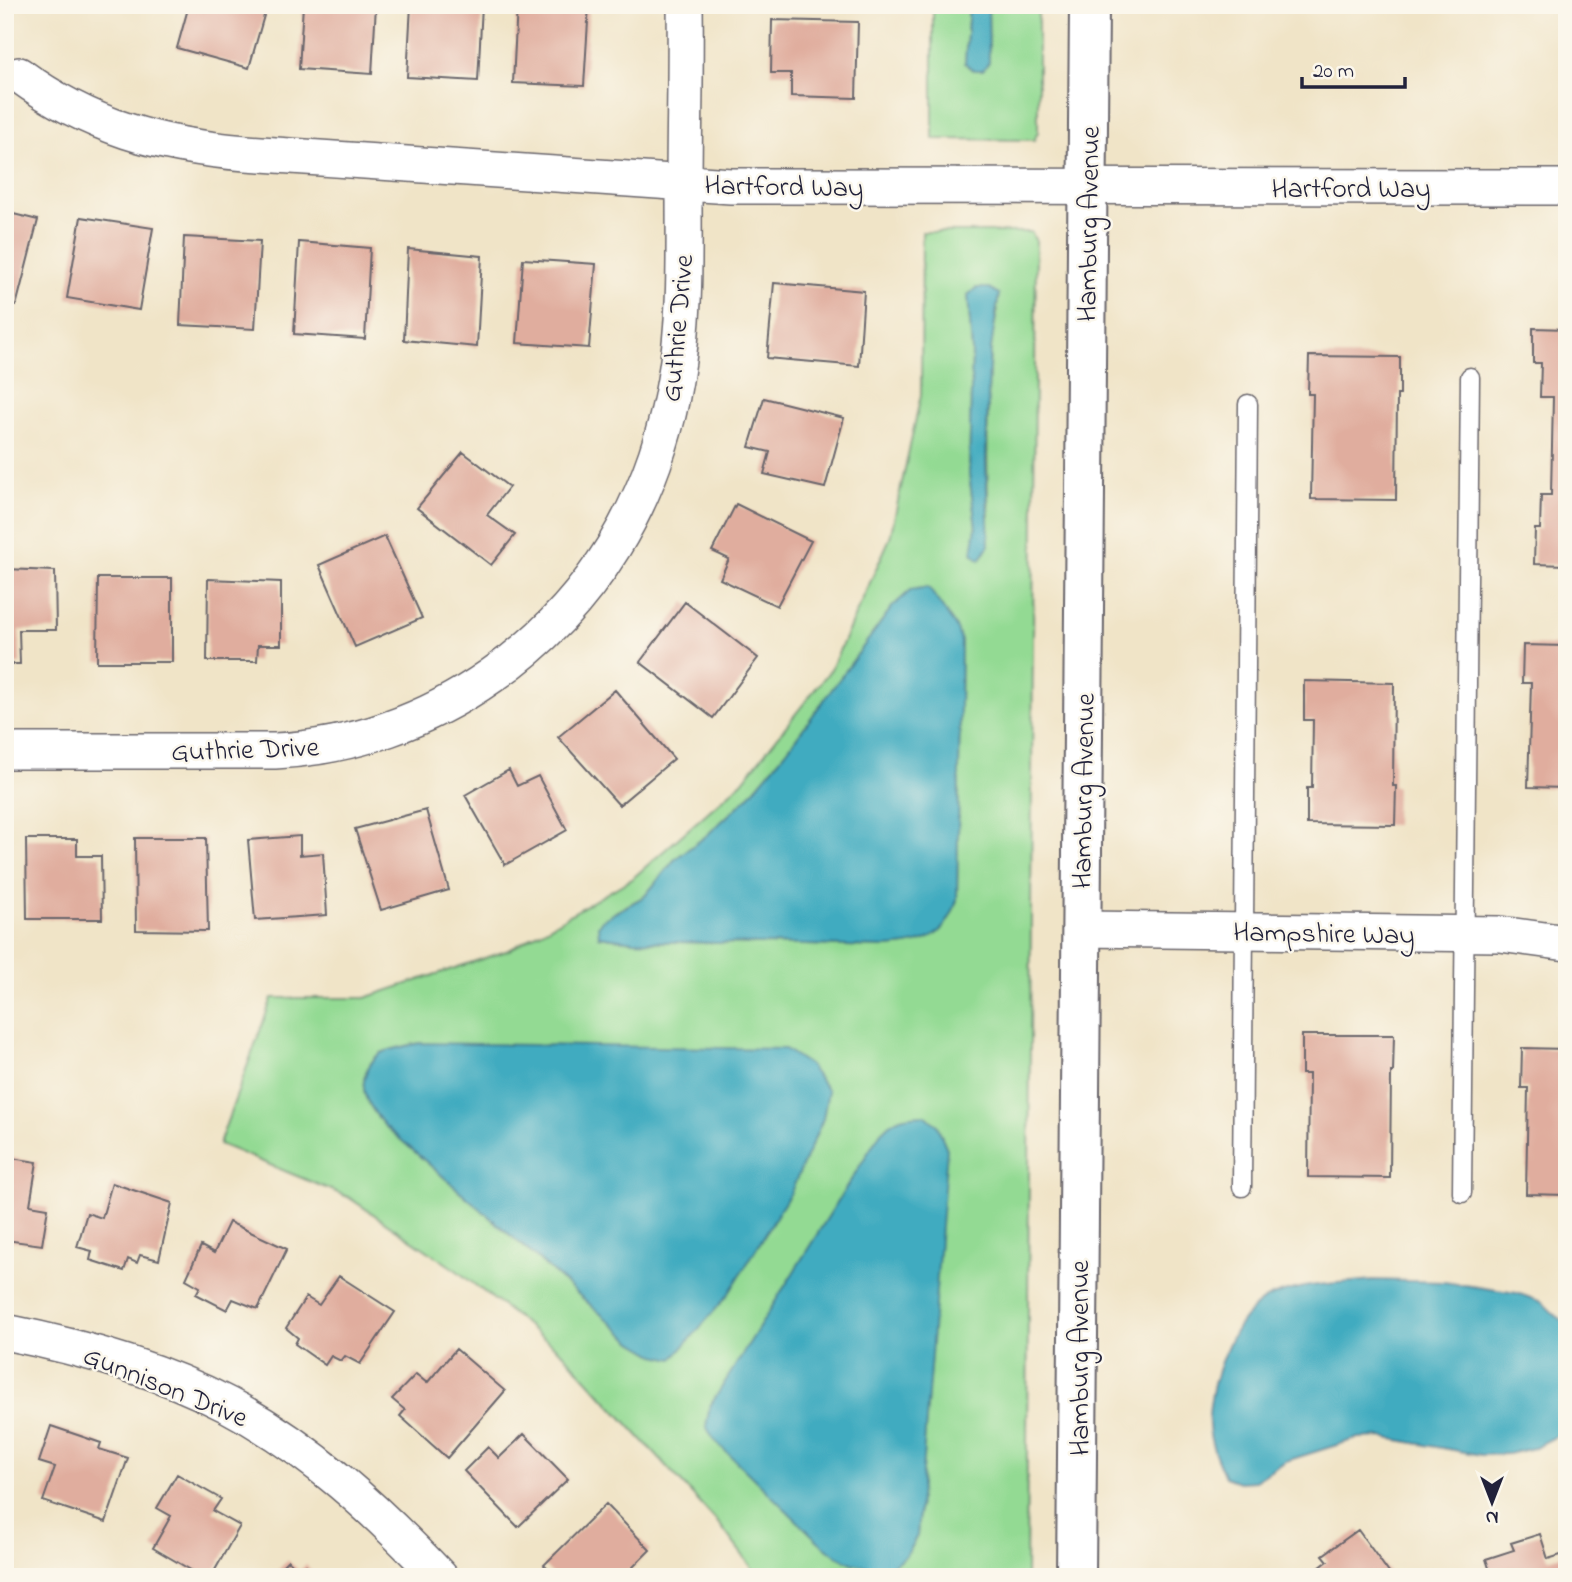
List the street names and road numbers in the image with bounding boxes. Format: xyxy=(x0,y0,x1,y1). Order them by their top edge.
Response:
street label: Hamburg Avenue xyxy=(1068,125,1113,322)
street label: Hartford Way xyxy=(704,167,864,210)
street label: Hartford Way xyxy=(1271,170,1431,211)
street label: Guthrie Drive xyxy=(653,252,706,404)
street label: Hamburg Avenue xyxy=(1063,692,1108,889)
street label: Guthrie Drive xyxy=(170,728,320,775)
street label: Hampshire Way xyxy=(1233,913,1415,958)
street label: Hamburg Avenue xyxy=(1061,1260,1102,1456)
street label: Gunnison Drive xyxy=(76,1337,254,1440)

